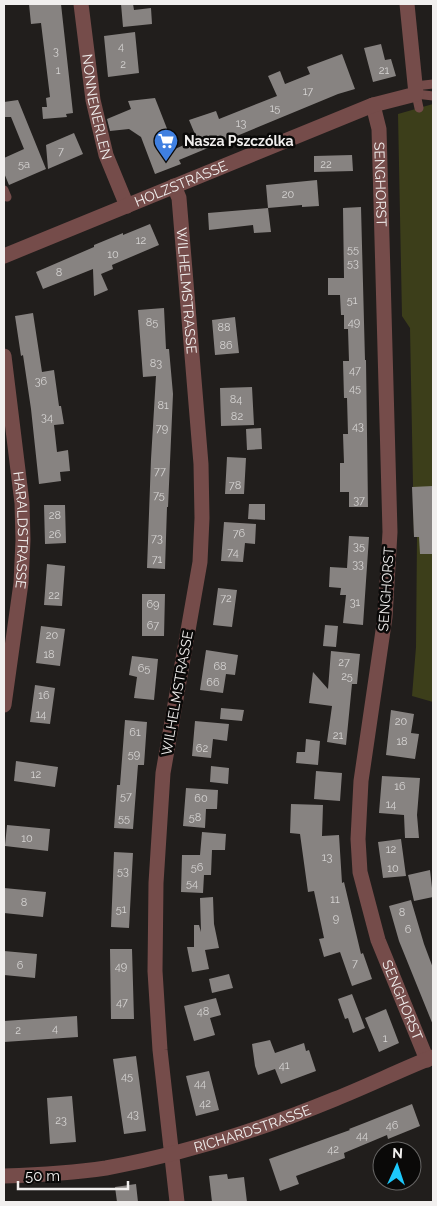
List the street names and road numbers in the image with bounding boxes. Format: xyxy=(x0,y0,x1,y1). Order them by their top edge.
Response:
street label: NONNENERLEN xyxy=(79,53,115,161)
street label: SENGHORST xyxy=(371,142,390,227)
street label: HOLZSTRASSE xyxy=(132,158,230,210)
street label: WILHELMSTRASSE xyxy=(173,227,200,354)
street label: HARALDSTRASSE xyxy=(10,470,31,590)
street label: SENGHORST xyxy=(375,546,397,632)
street label: WILHELMSTRASSE xyxy=(158,629,196,757)
street label: SENGHORST xyxy=(379,958,426,1043)
street label: RICHARDSTRASSE xyxy=(192,1101,313,1155)

